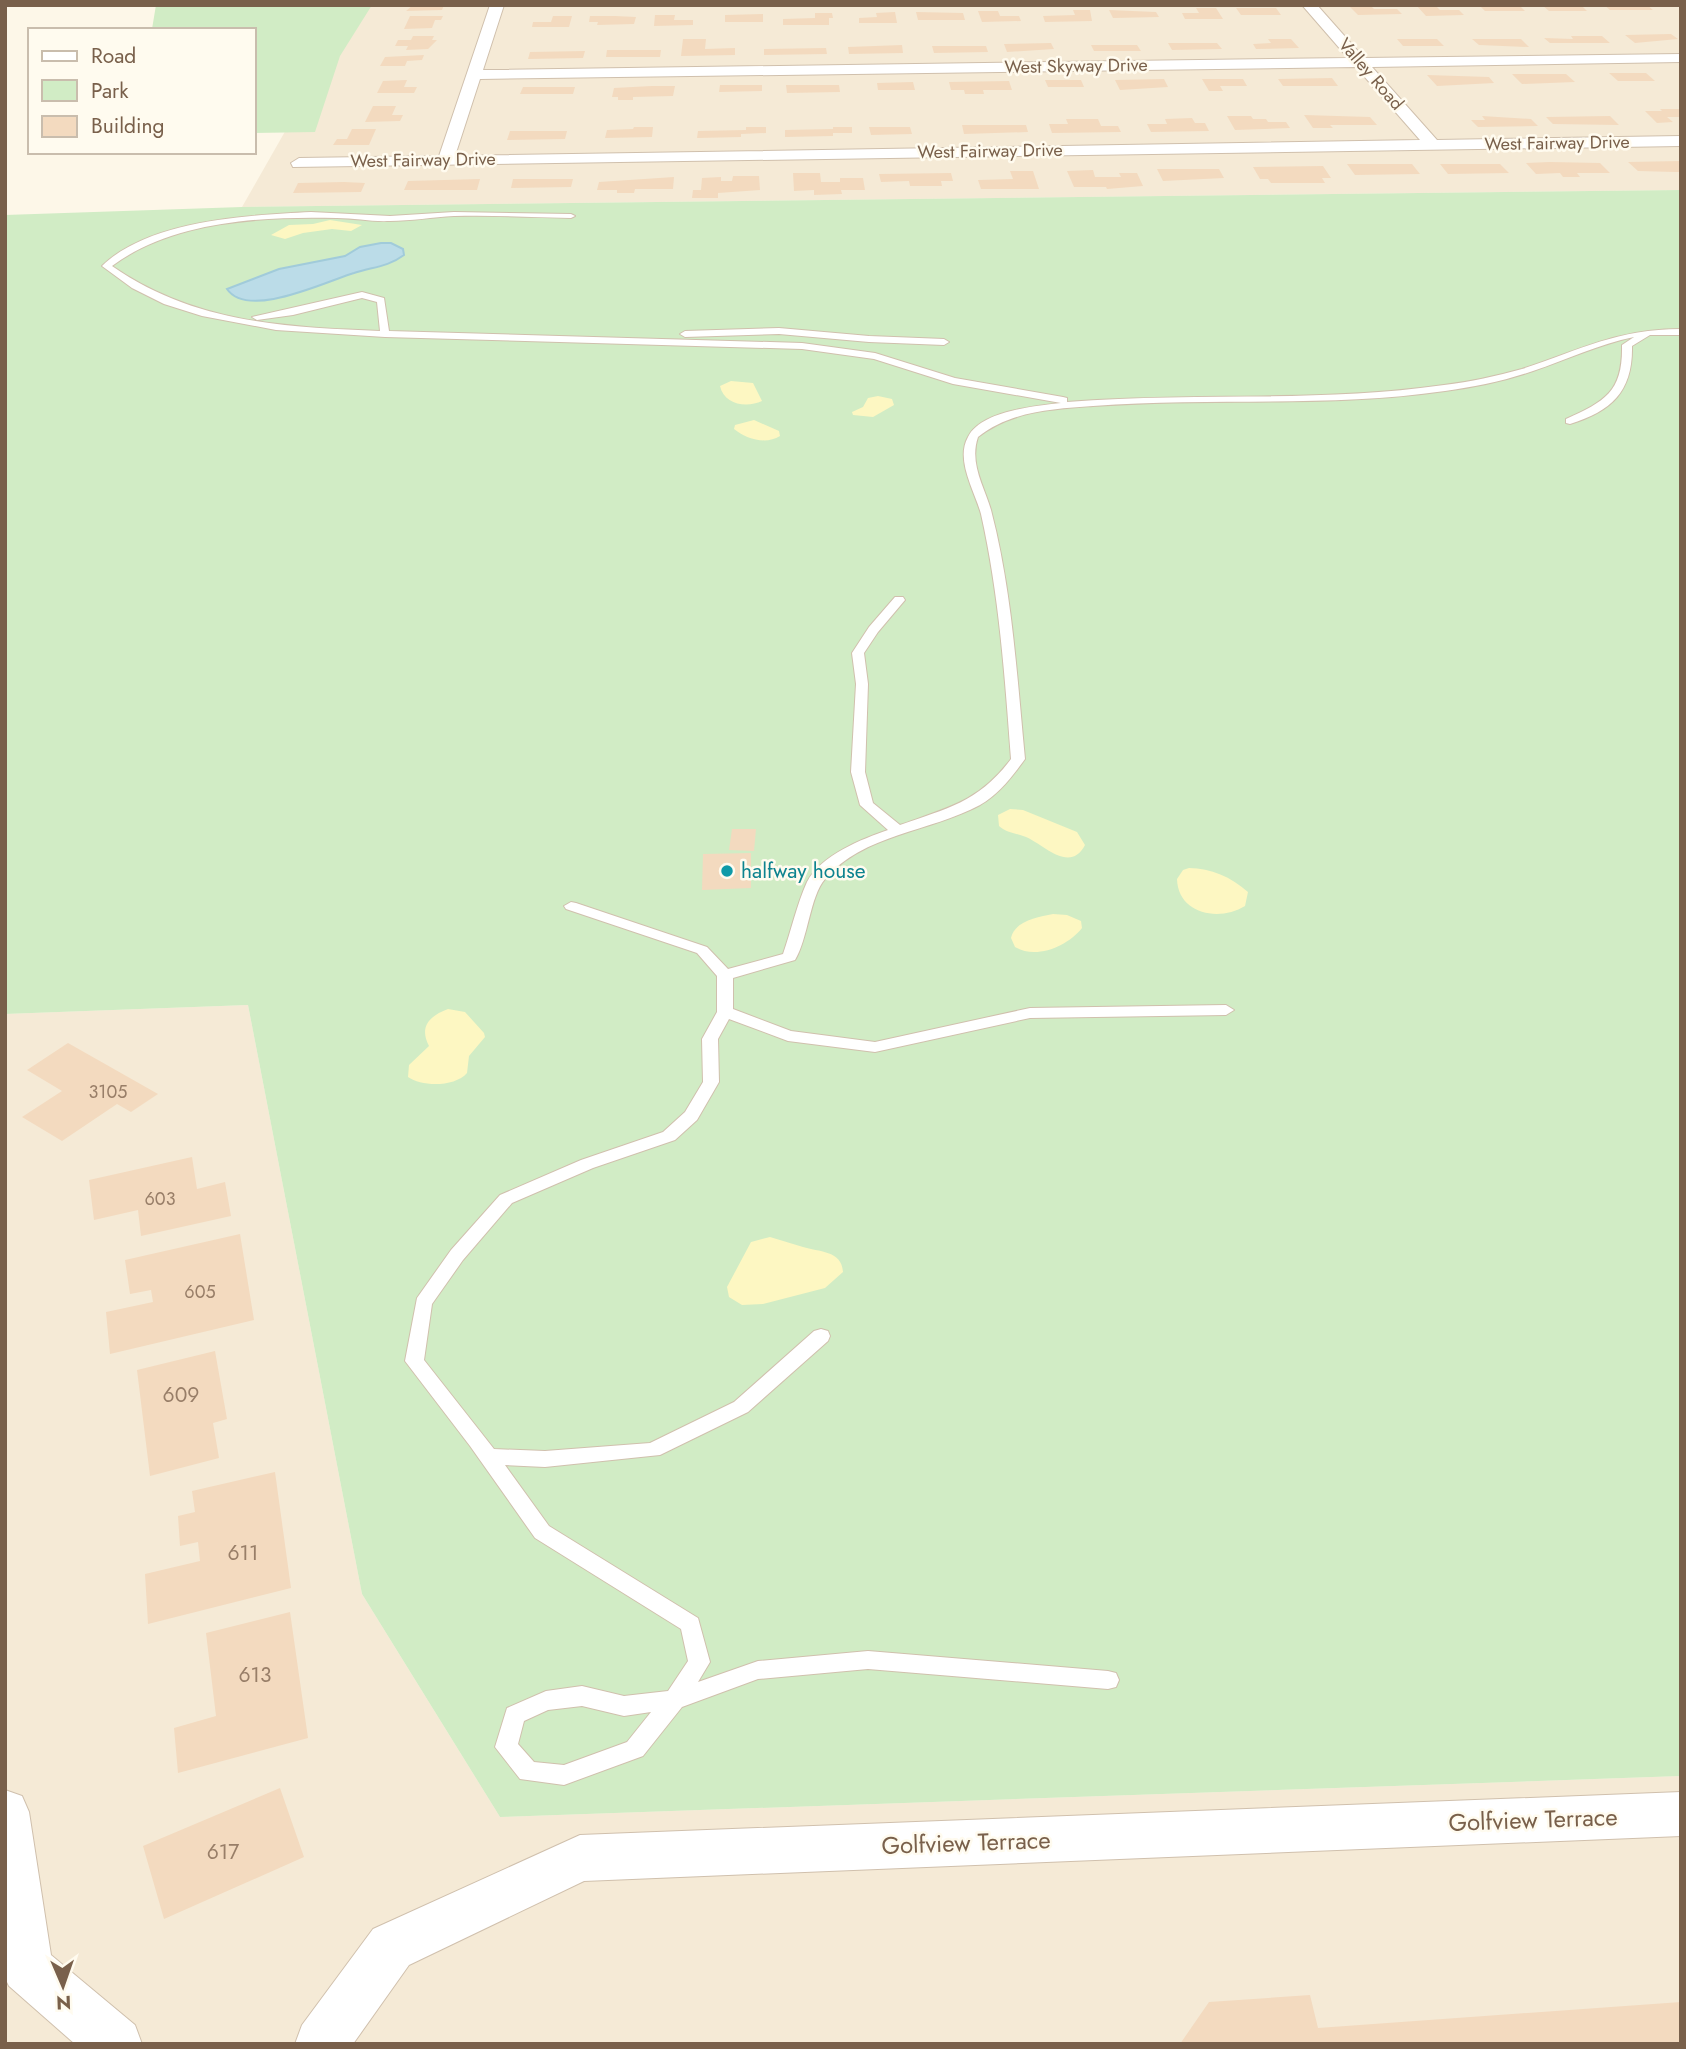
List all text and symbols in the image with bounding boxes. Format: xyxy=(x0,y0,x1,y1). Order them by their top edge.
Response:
legend xyxy=(28,28,256,154)
street label: Valley Road xyxy=(1332,32,1410,116)
text: Road xyxy=(91,41,136,71)
street label: West Skyway Drive xyxy=(1004,52,1148,80)
text: Park xyxy=(91,76,129,106)
text: Building xyxy=(91,111,164,141)
street label: West Fairway Drive xyxy=(1484,129,1630,157)
street label: West Fairway Drive xyxy=(917,137,1063,165)
street label: West Fairway Drive xyxy=(350,146,496,174)
place label: halfway house xyxy=(741,856,866,886)
marker: halfway house xyxy=(719,863,735,879)
house number: 3105 xyxy=(89,1079,127,1105)
house number: 603 xyxy=(145,1186,176,1212)
house number: 605 xyxy=(184,1279,216,1305)
house number: 609 xyxy=(163,1380,199,1410)
house number: 611 xyxy=(228,1538,259,1568)
house number: 613 xyxy=(238,1660,272,1690)
street label: Golfview Terrace xyxy=(1448,1799,1618,1840)
street label: Golfview Terrace xyxy=(881,1822,1051,1863)
house number: 617 xyxy=(207,1837,239,1867)
north arrow xyxy=(28,1951,98,2021)
text: N xyxy=(56,1989,72,2016)

